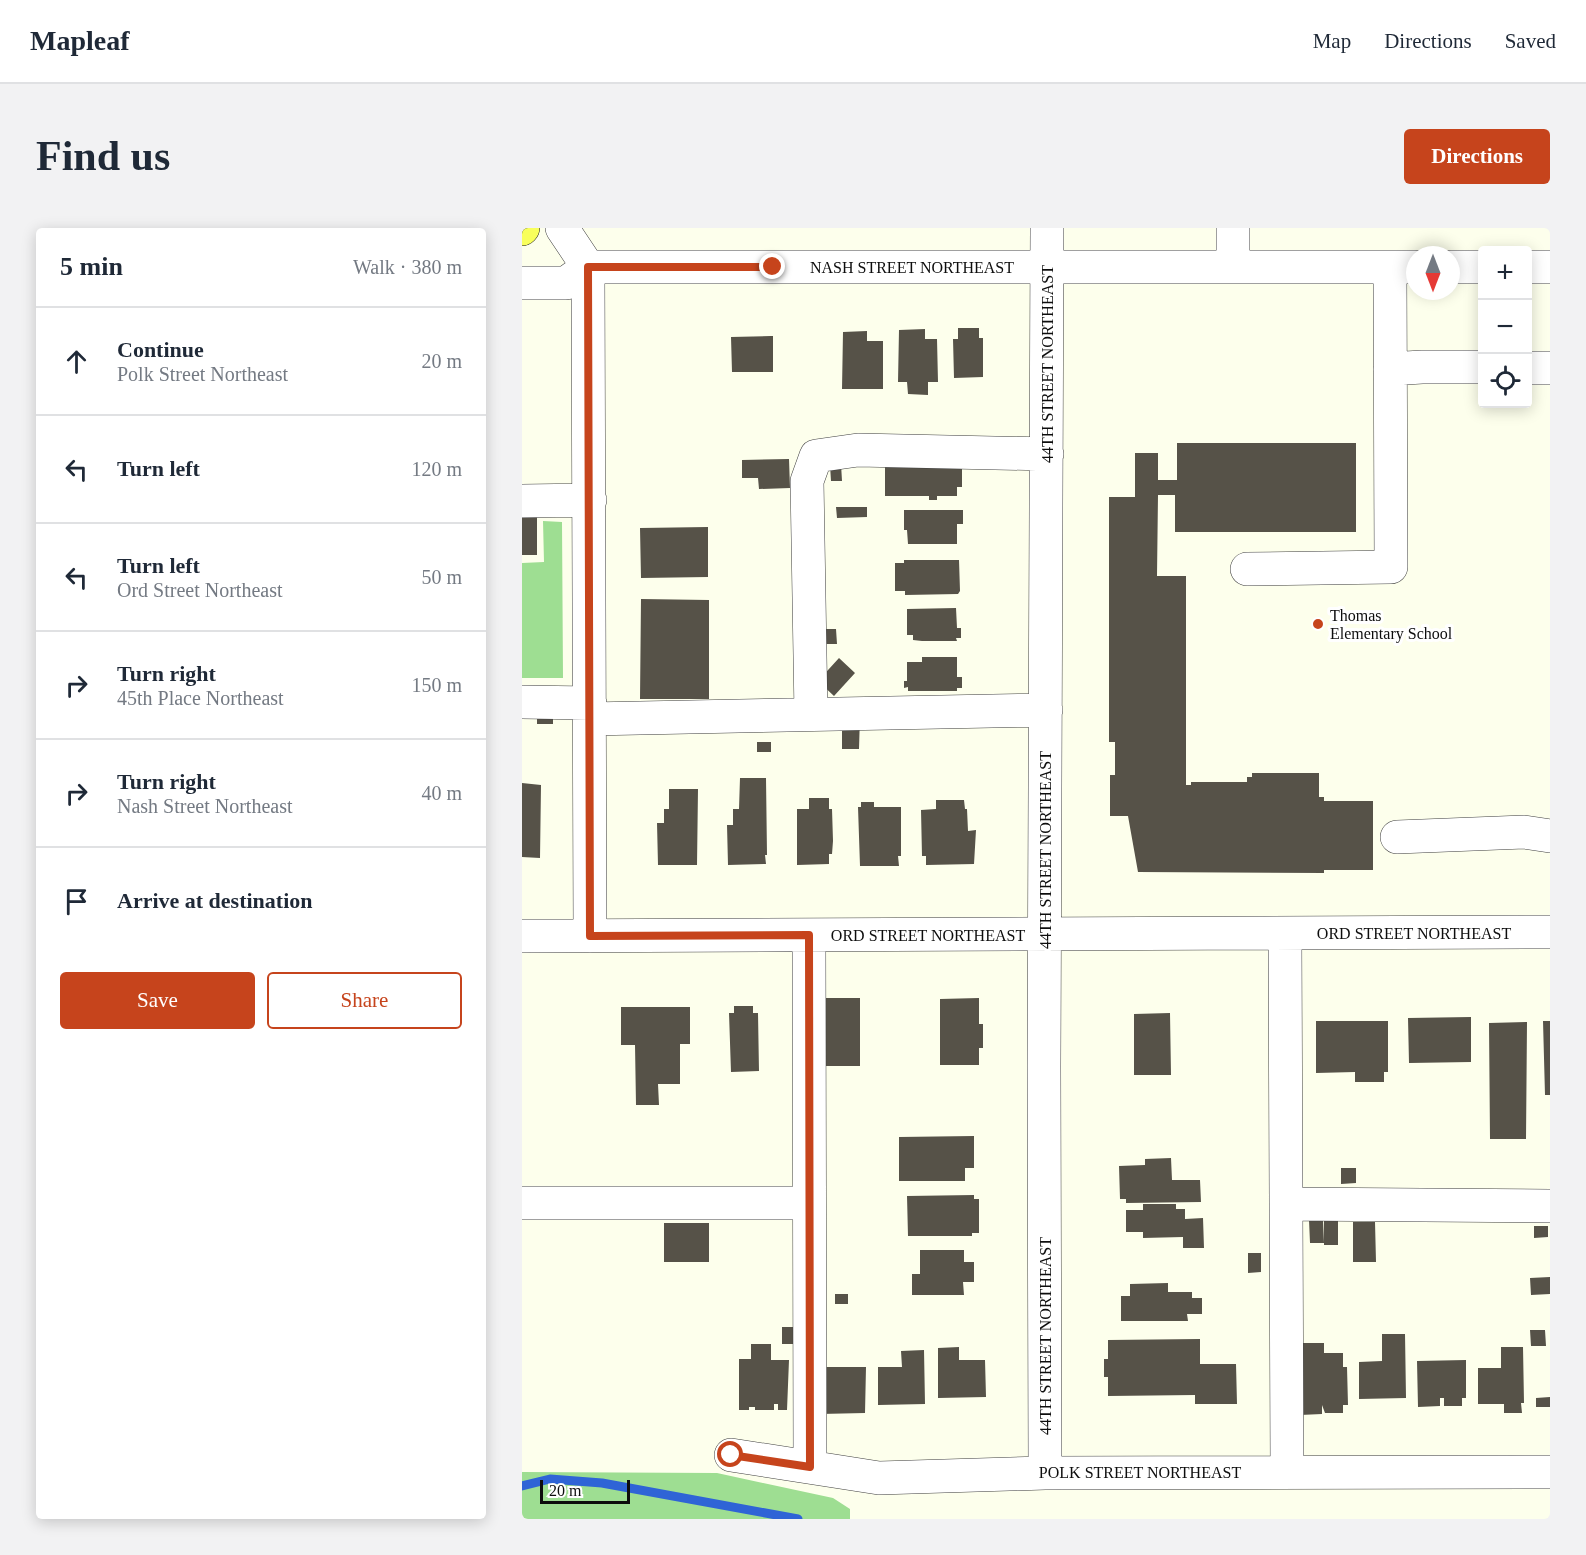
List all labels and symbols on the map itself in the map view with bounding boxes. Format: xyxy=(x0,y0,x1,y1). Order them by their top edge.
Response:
north arrow xyxy=(1406,246,1460,300)
route end xyxy=(759,253,785,279)
street label: NASH STREET NORTHEAST xyxy=(810,259,1014,276)
street label: 44TH STREET NORTHEAST xyxy=(1039,265,1056,463)
place label: Thomas Elementary School xyxy=(1330,607,1453,643)
marker: Thomas Elementary School xyxy=(1311,617,1325,631)
street label: 44TH STREET NORTHEAST xyxy=(1037,751,1054,949)
street label: ORD STREET NORTHEAST xyxy=(1317,925,1511,942)
street label: ORD STREET NORTHEAST xyxy=(831,927,1025,944)
street label: 44TH STREET NORTHEAST xyxy=(1037,1237,1054,1435)
route start xyxy=(717,1441,743,1467)
street label: POLK STREET NORTHEAST xyxy=(1039,1464,1241,1481)
scale bar xyxy=(540,1477,630,1504)

